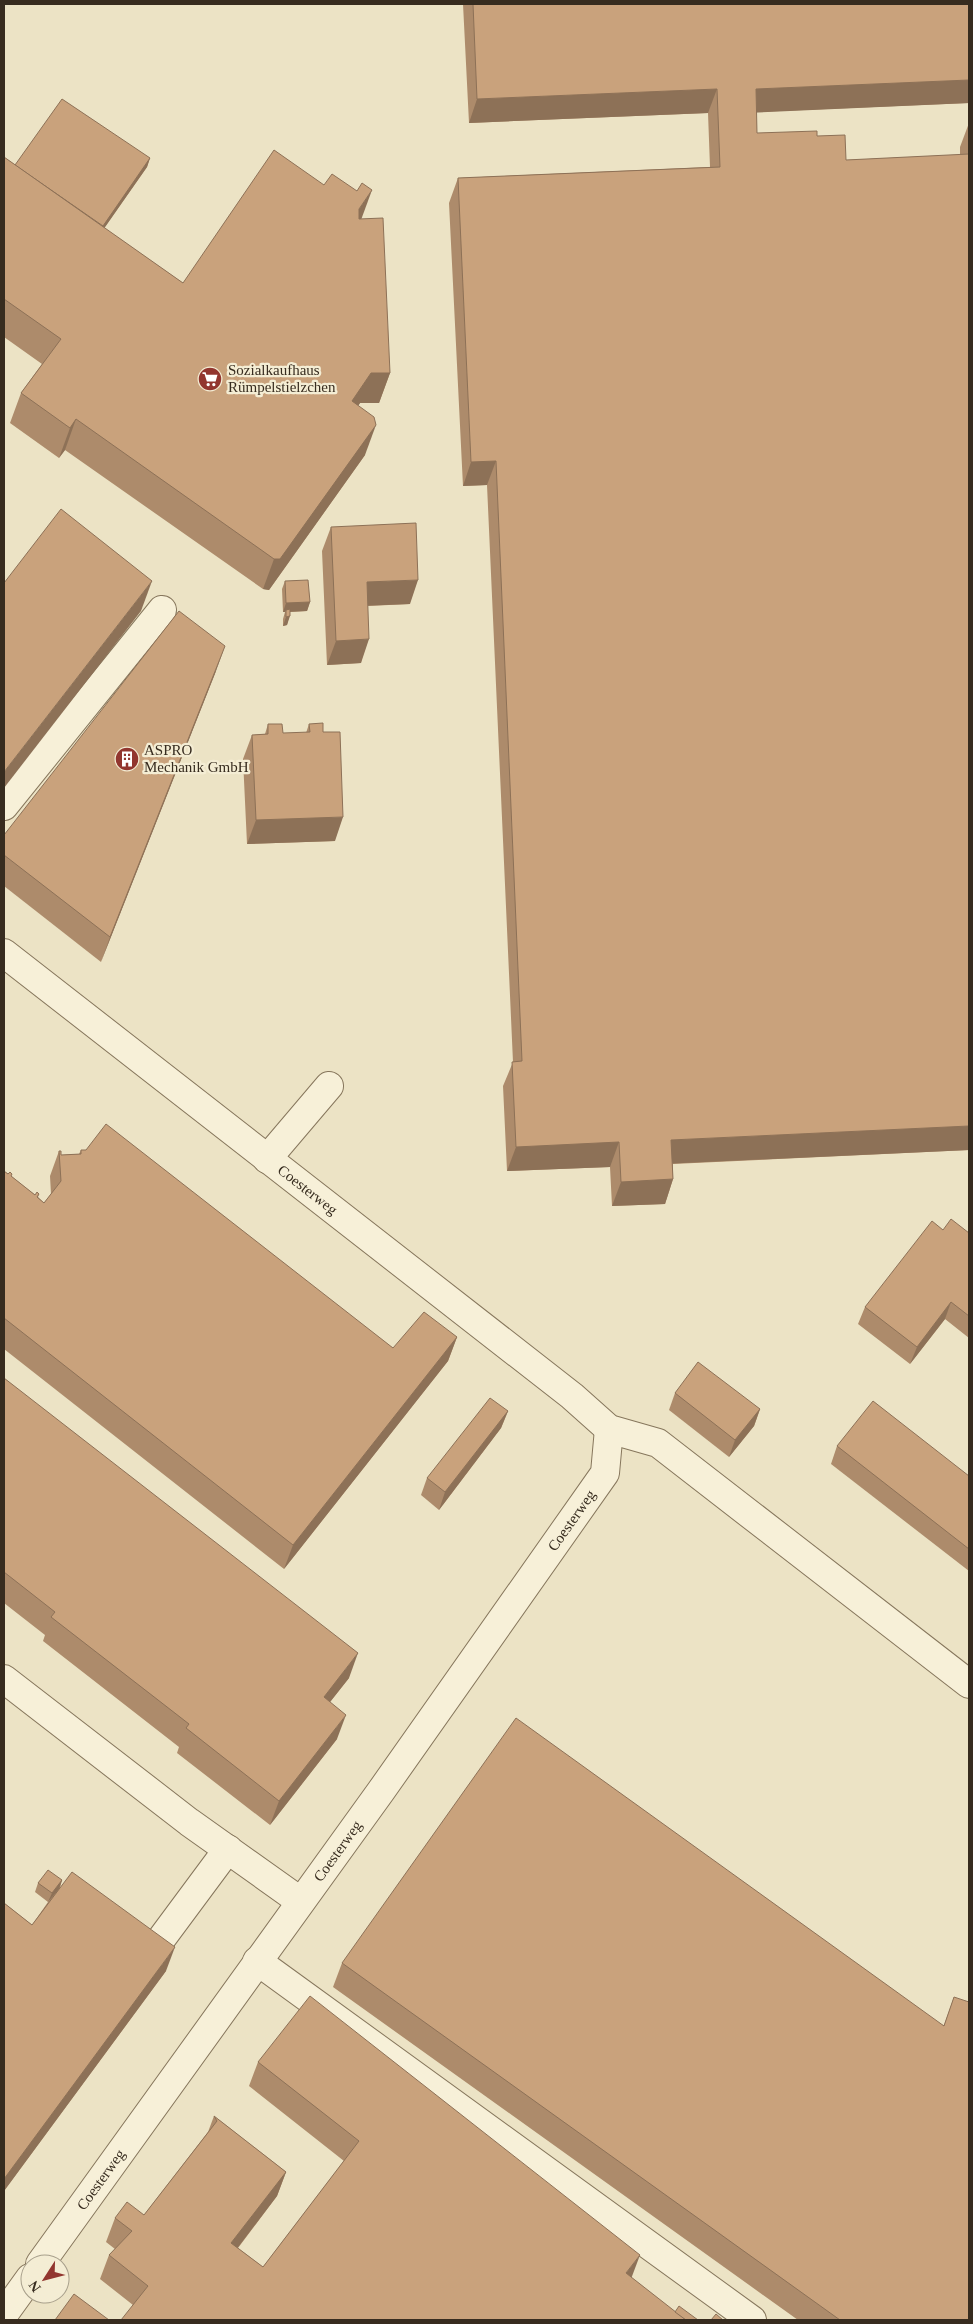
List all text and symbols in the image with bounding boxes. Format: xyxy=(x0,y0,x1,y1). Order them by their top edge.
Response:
place label: Sozialkaufhaus Rümpelstielzchen xyxy=(228,362,336,395)
supermarket icon: Sozialkaufhaus Rümpelstielzchen xyxy=(197,366,223,392)
place label: ASPRO Mechanik GmbH xyxy=(144,742,249,775)
building icon: ASPRO Mechanik GmbH xyxy=(114,746,140,772)
street label: Coesterweg xyxy=(275,1162,341,1218)
street label: Coesterweg xyxy=(545,1486,599,1554)
street label: Coesterweg xyxy=(310,1817,365,1885)
street label: Coesterweg xyxy=(74,2146,128,2213)
north arrow xyxy=(20,2254,70,2304)
text: N xyxy=(26,2278,44,2295)

